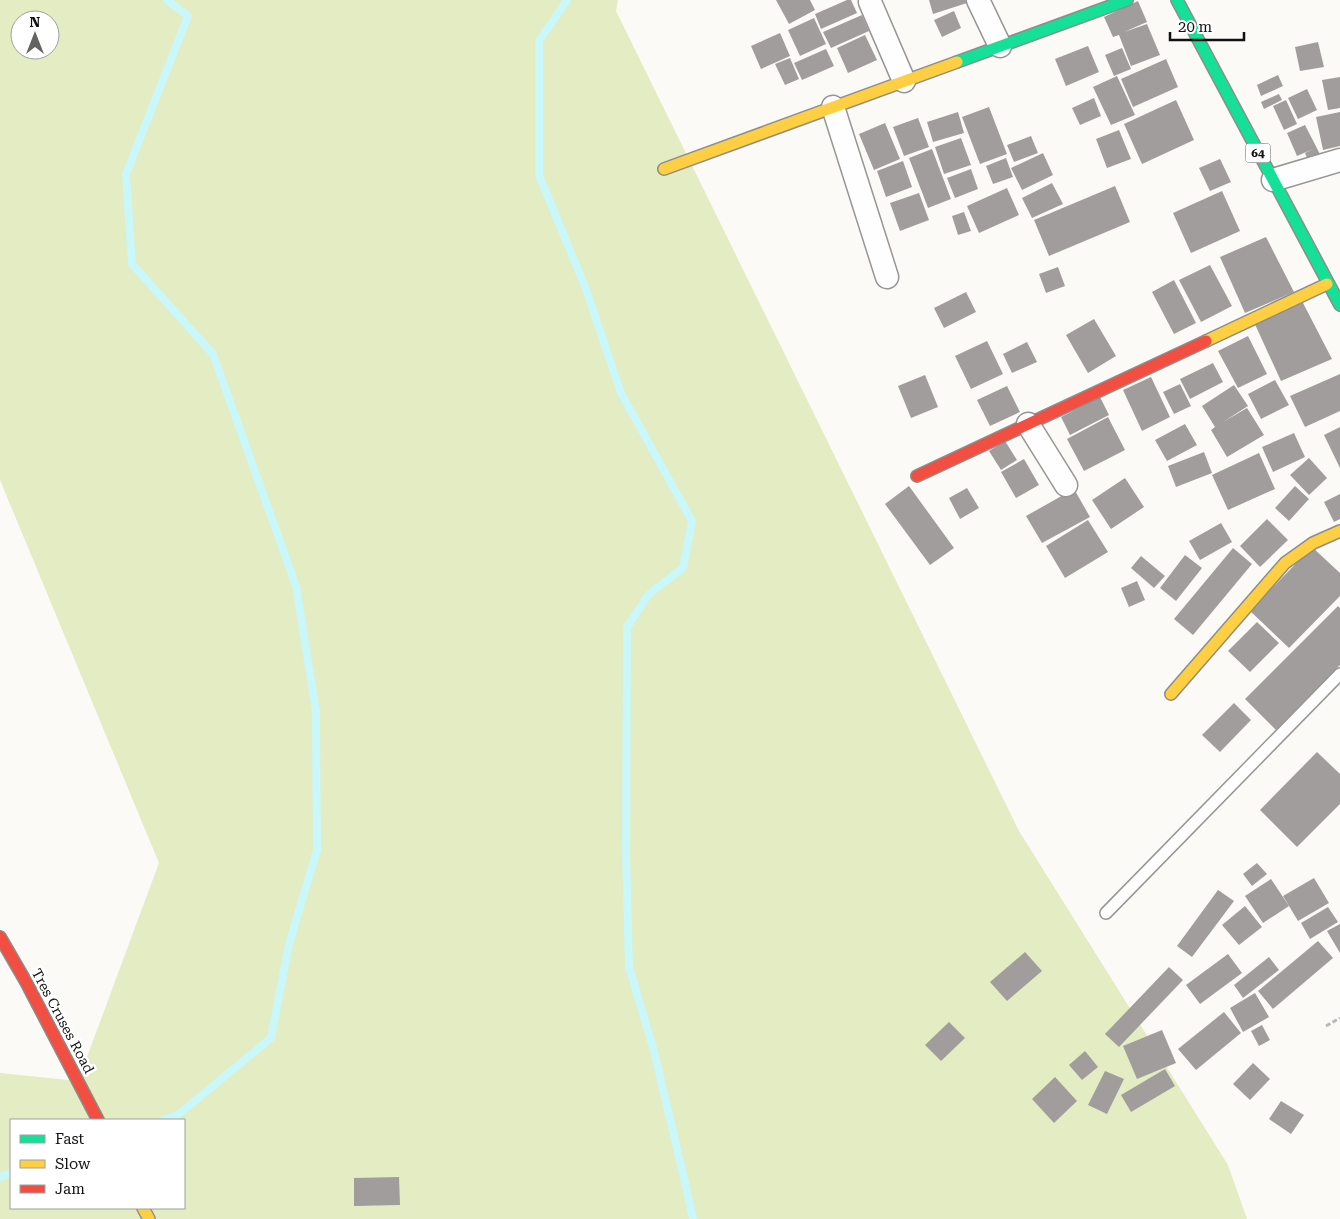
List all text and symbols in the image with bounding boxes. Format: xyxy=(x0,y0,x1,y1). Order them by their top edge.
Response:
north arrow xyxy=(10,10,60,60)
scale bar xyxy=(1170,10,1244,42)
text: N xyxy=(30,14,41,30)
text: 20 m xyxy=(1178,18,1213,36)
road number: 64 xyxy=(1246,144,1270,162)
street label: Tres Cruses Road xyxy=(29,966,97,1076)
legend xyxy=(10,1119,185,1209)
text: Fast xyxy=(55,1130,85,1148)
text: Slow xyxy=(55,1155,91,1173)
text: Jam xyxy=(55,1180,85,1198)

